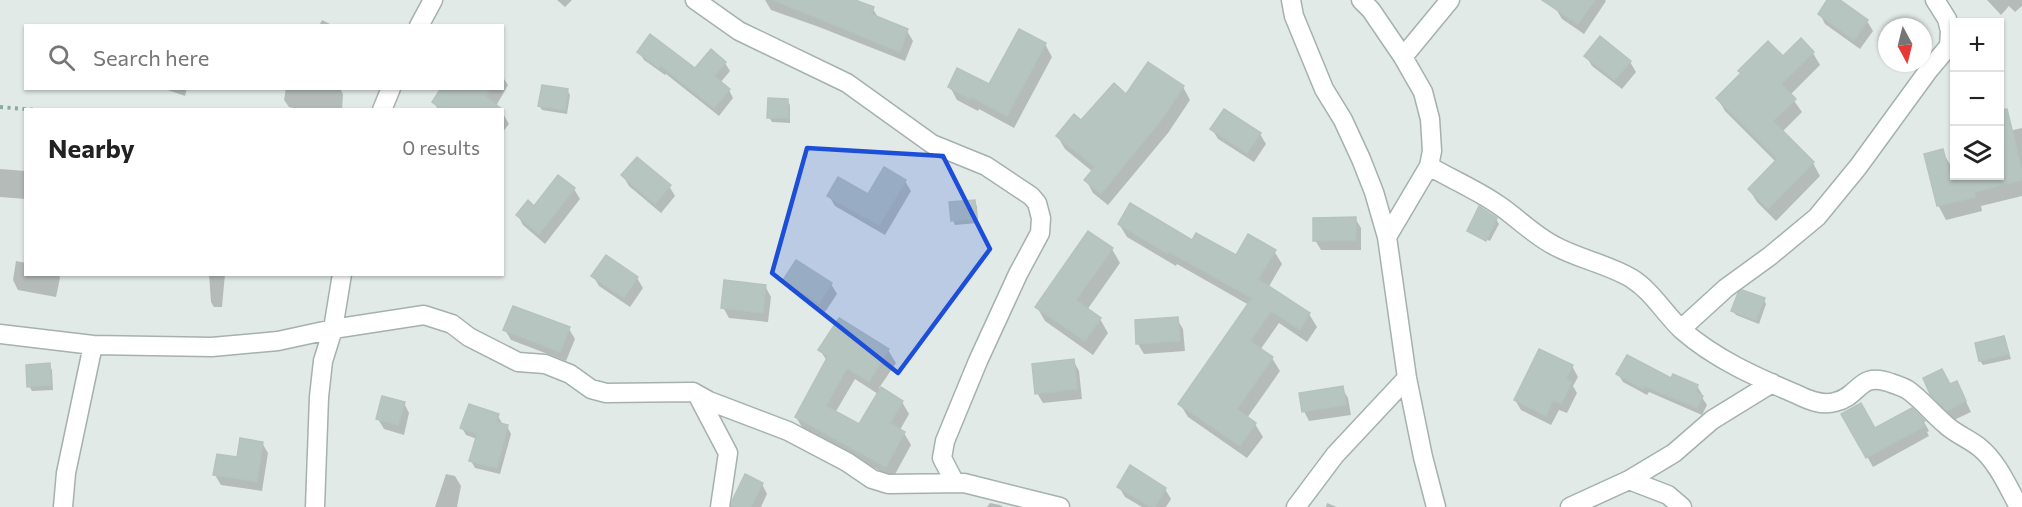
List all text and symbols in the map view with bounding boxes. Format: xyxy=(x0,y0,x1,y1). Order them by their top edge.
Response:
north arrow xyxy=(1878,18,1932,72)
map controls xyxy=(1950,18,2004,180)
button: + xyxy=(1950,18,2004,72)
search box xyxy=(24,24,504,90)
icon: search xyxy=(45,41,78,74)
text: Search here xyxy=(93,44,209,71)
button: − xyxy=(1950,72,2004,126)
button: layers xyxy=(1950,126,2004,180)
text: Nearby xyxy=(48,132,135,163)
text: 0 results xyxy=(402,135,480,159)

